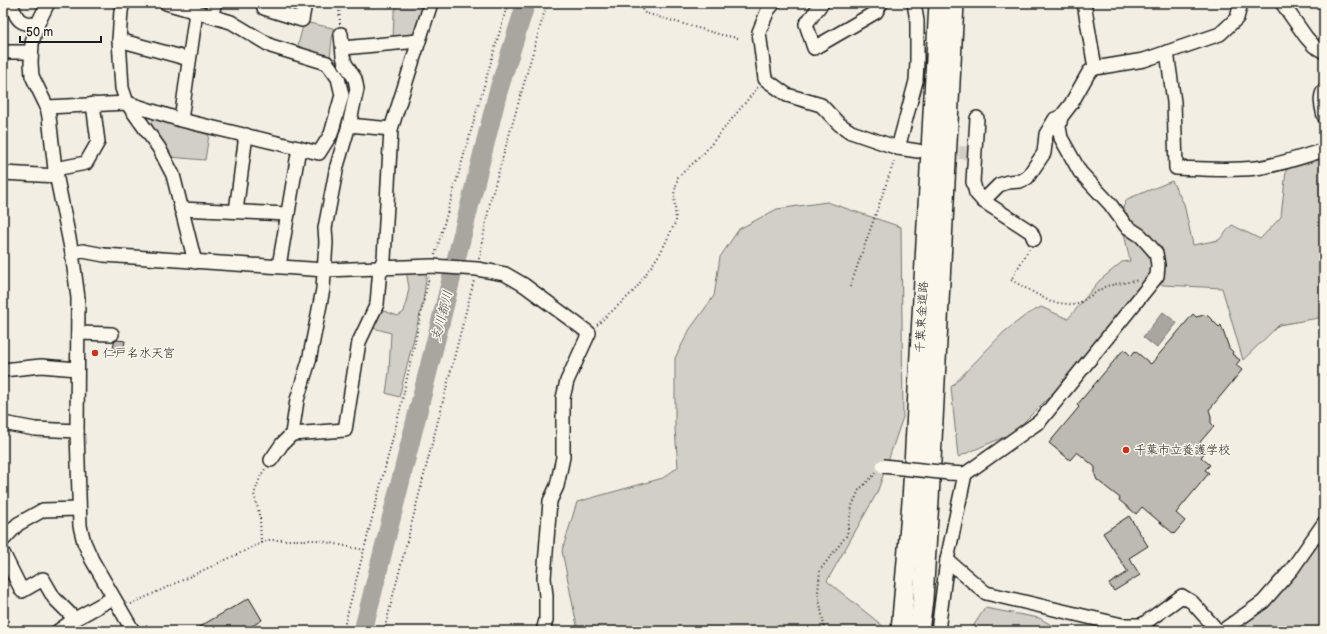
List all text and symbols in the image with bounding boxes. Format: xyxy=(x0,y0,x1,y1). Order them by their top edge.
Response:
scale bar xyxy=(20,18,101,44)
text: 50 m xyxy=(26,25,53,40)
street label: 千葉東金道路 xyxy=(913,281,931,353)
water label: 支川都川 xyxy=(428,289,456,343)
place label: 仁戸名水天宮 xyxy=(103,346,175,361)
marker: 仁戸名水天宮 xyxy=(90,348,100,358)
place label: 千葉市立養護学校 xyxy=(1134,443,1230,458)
marker: 千葉市立養護学校 xyxy=(1121,445,1131,455)

